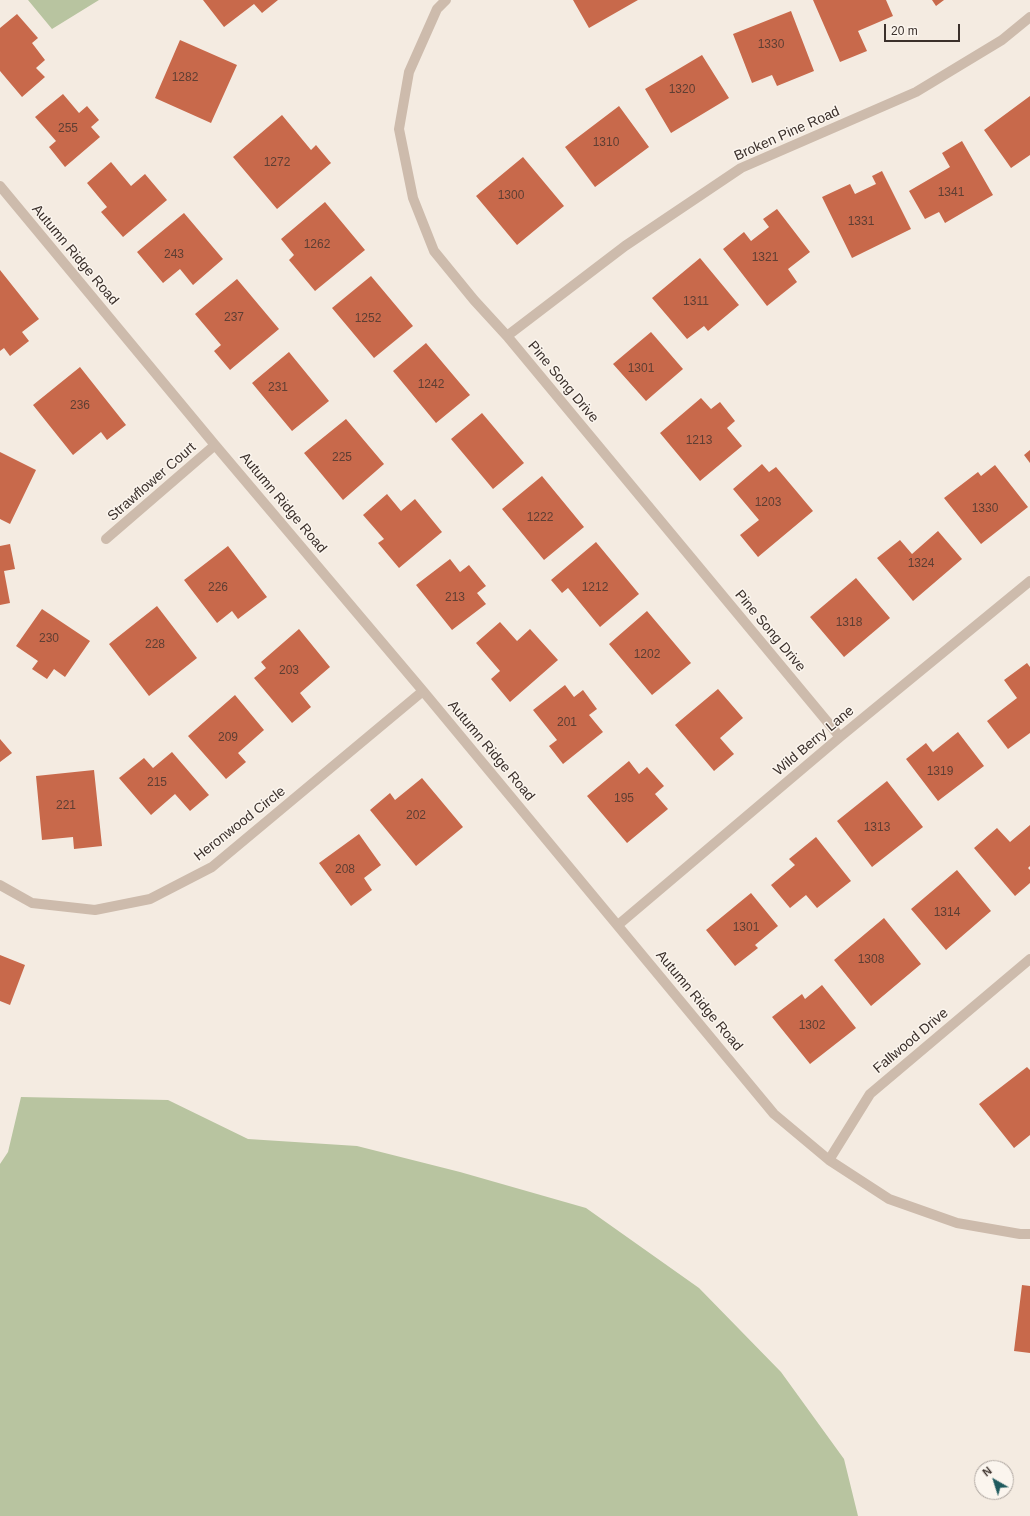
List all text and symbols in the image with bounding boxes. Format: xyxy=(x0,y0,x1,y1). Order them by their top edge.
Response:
scale bar xyxy=(886,16,962,42)
text: 20 m xyxy=(891,24,918,38)
house number: 1330 xyxy=(758,38,784,52)
house number: 1282 xyxy=(172,71,198,85)
house number: 1320 xyxy=(669,83,695,97)
street label: Broken Pine Road xyxy=(732,103,842,165)
house number: 255 xyxy=(58,122,78,136)
house number: 1310 xyxy=(593,136,619,150)
house number: 1272 xyxy=(264,156,290,170)
house number: 1341 xyxy=(938,186,964,200)
house number: 1300 xyxy=(498,189,524,203)
street label: Autumn Ridge Road xyxy=(28,201,122,309)
house number: 1331 xyxy=(848,215,874,229)
house number: 1262 xyxy=(304,238,330,252)
house number: 243 xyxy=(164,248,184,262)
house number: 1321 xyxy=(752,251,778,265)
house number: 1311 xyxy=(683,295,709,309)
house number: 237 xyxy=(224,311,244,325)
house number: 1252 xyxy=(355,312,381,326)
street label: Pine Song Drive xyxy=(524,338,602,426)
house number: 1301 xyxy=(628,362,654,376)
house number: 1242 xyxy=(418,378,444,392)
house number: 231 xyxy=(268,381,288,395)
house number: 236 xyxy=(70,399,90,413)
house number: 1213 xyxy=(686,434,712,448)
street label: Strawflower Court xyxy=(105,439,199,525)
street label: Autumn Ridge Road xyxy=(236,449,330,557)
house number: 225 xyxy=(332,451,352,465)
house number: 1203 xyxy=(755,496,781,510)
house number: 1330 xyxy=(972,502,998,516)
house number: 1222 xyxy=(527,511,553,525)
house number: 1324 xyxy=(908,557,934,571)
house number: 226 xyxy=(208,581,228,595)
house number: 1212 xyxy=(582,581,608,595)
street label: Pine Song Drive xyxy=(731,587,809,675)
house number: 213 xyxy=(445,591,465,605)
house number: 1318 xyxy=(836,616,862,630)
house number: 230 xyxy=(39,632,59,646)
house number: 228 xyxy=(145,638,165,652)
house number: 1202 xyxy=(634,648,660,662)
house number: 203 xyxy=(279,664,299,678)
street label: Autumn Ridge Road xyxy=(444,697,538,805)
street label: Wild Berry Lane xyxy=(770,703,858,779)
house number: 201 xyxy=(557,716,577,730)
house number: 209 xyxy=(218,731,238,745)
house number: 1319 xyxy=(927,765,953,779)
house number: 215 xyxy=(147,776,167,790)
street label: Heronwood Circle xyxy=(191,783,289,865)
house number: 195 xyxy=(614,792,634,806)
house number: 221 xyxy=(56,799,76,813)
house number: 202 xyxy=(406,809,426,823)
house number: 1313 xyxy=(864,821,890,835)
house number: 208 xyxy=(335,863,355,877)
house number: 1314 xyxy=(934,906,960,920)
house number: 1301 xyxy=(733,921,759,935)
street label: Autumn Ridge Road xyxy=(652,947,746,1055)
house number: 1308 xyxy=(858,953,884,967)
street label: Fallwood Drive xyxy=(870,1005,952,1077)
house number: 1302 xyxy=(799,1019,825,1033)
north arrow xyxy=(974,1460,1014,1500)
text: N xyxy=(980,1464,994,1479)

